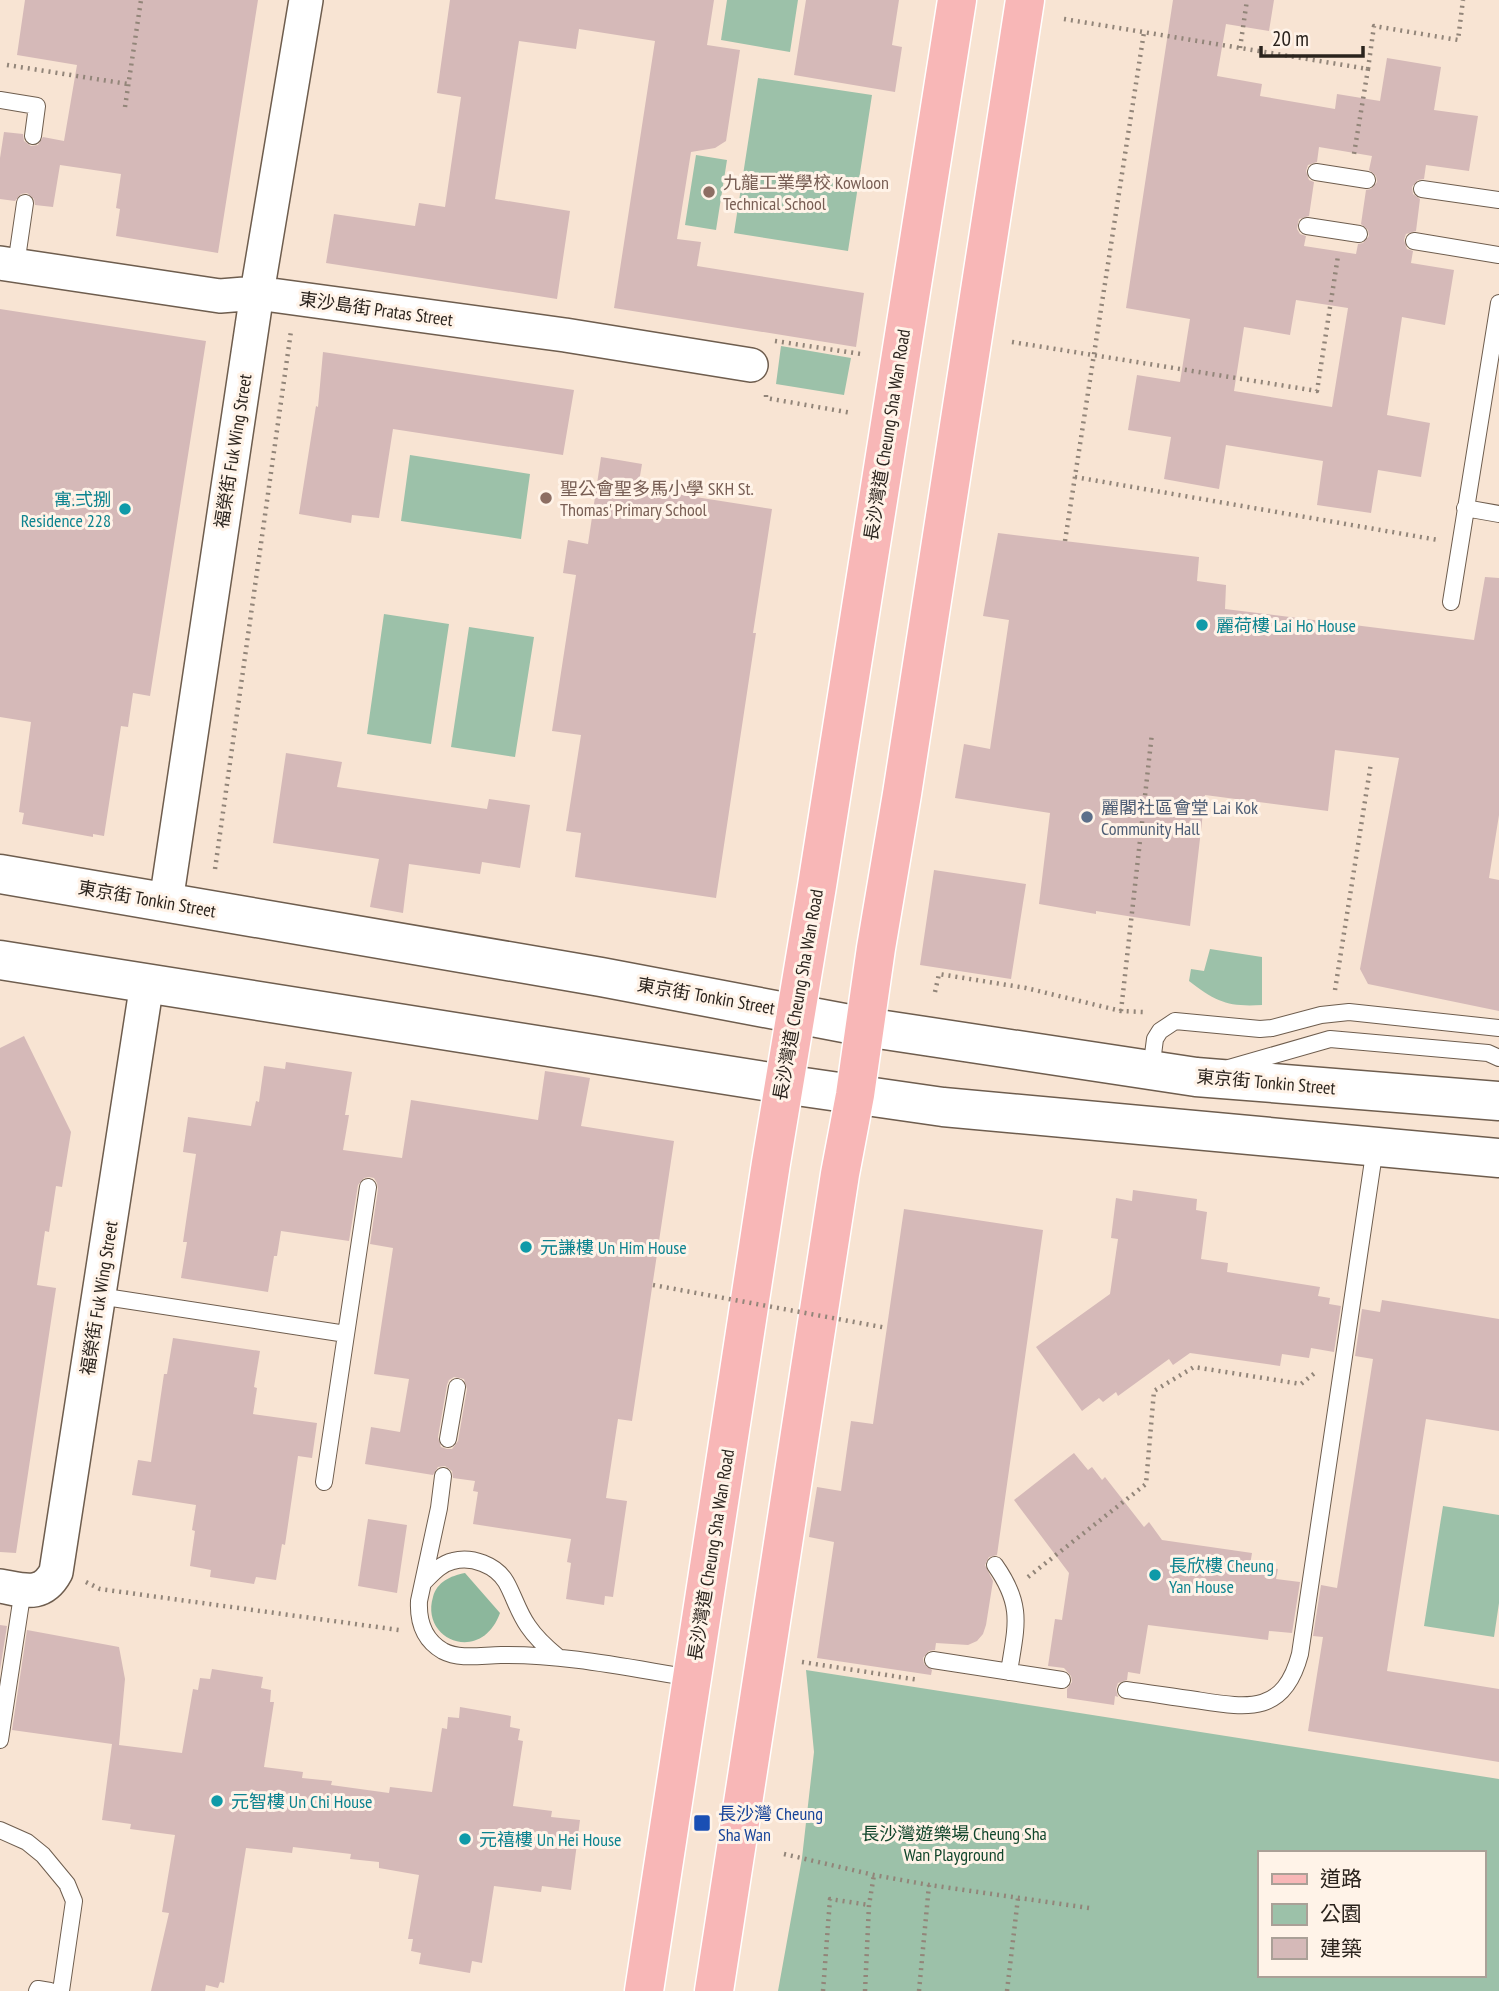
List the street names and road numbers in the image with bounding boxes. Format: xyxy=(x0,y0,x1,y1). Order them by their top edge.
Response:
street label: 東沙島街 Pratas Street xyxy=(298,287,454,331)
street label: 長沙灣道 Cheung Sha Wan Road xyxy=(859,327,915,543)
street label: 福榮街 Fuk Wing Street xyxy=(209,372,257,530)
street label: 東京街 Tonkin Street xyxy=(76,876,218,922)
street label: 長沙灣道 Cheung Sha Wan Road xyxy=(768,888,828,1102)
street label: 東京街 Tonkin Street xyxy=(635,973,777,1019)
street label: 東京街 Tonkin Street xyxy=(1195,1064,1337,1100)
street label: 福榮街 Fuk Wing Street xyxy=(75,1219,123,1377)
street label: 長沙灣道 Cheung Sha Wan Road xyxy=(683,1447,739,1663)

